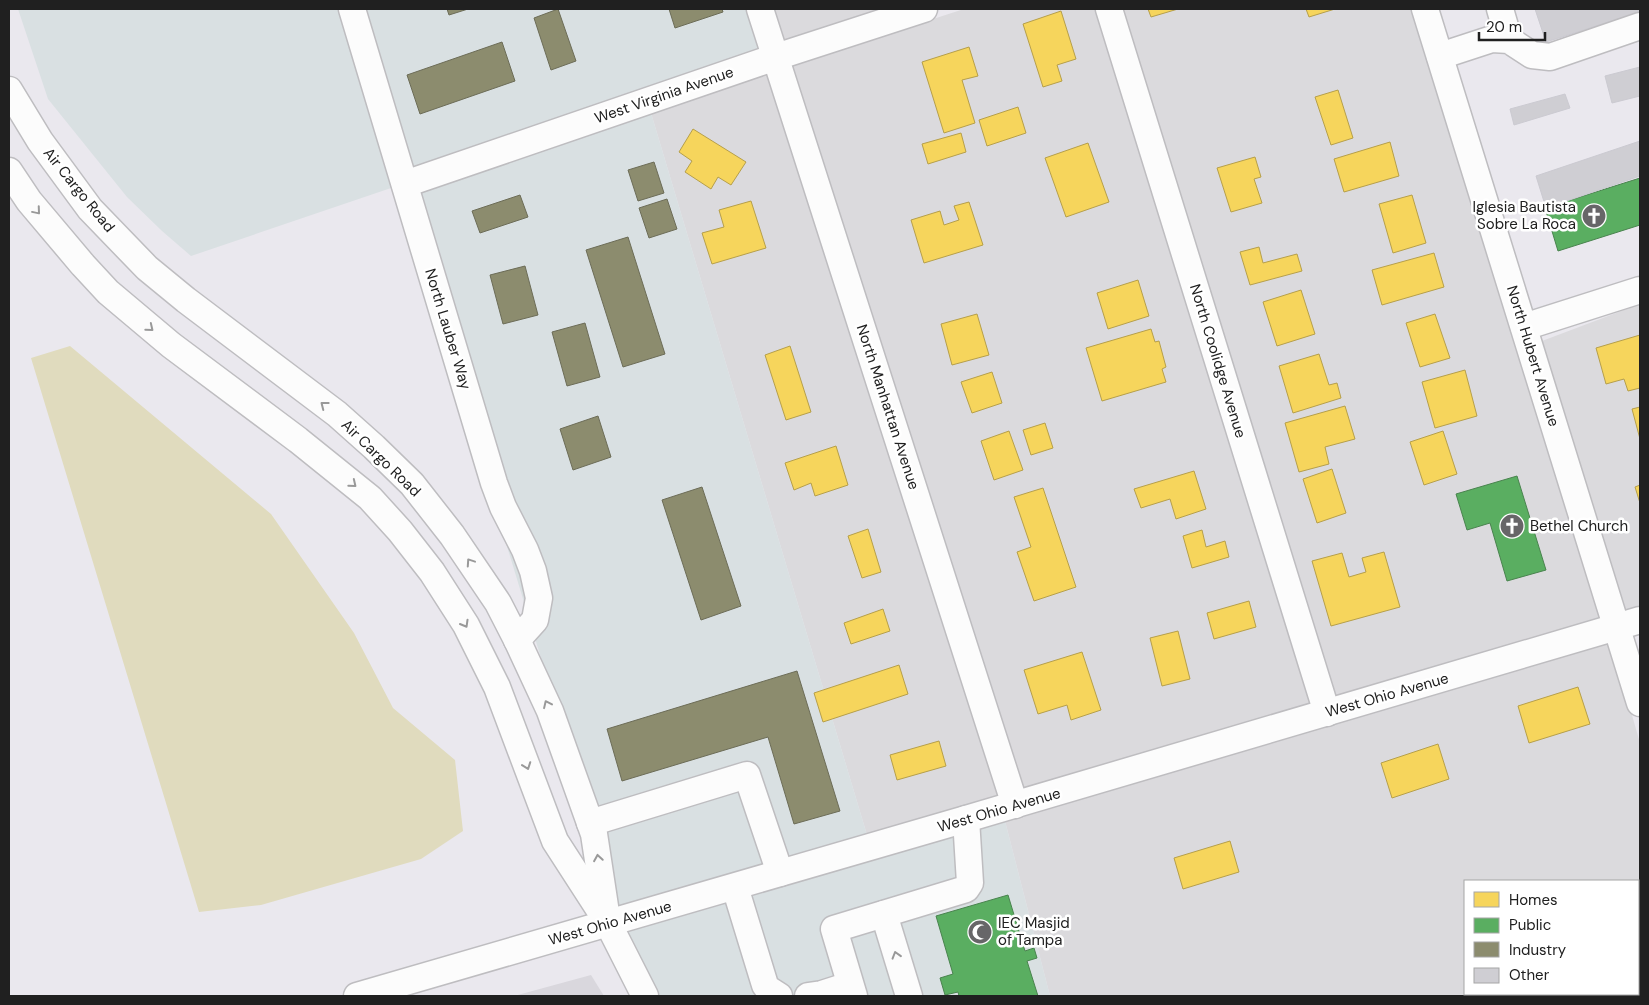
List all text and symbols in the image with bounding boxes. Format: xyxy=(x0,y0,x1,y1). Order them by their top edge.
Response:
scale bar xyxy=(1479,10,1545,42)
text: 20 m xyxy=(1486,17,1522,37)
street label: West Virginia Avenue xyxy=(592,62,736,128)
street label: Air Cargo Road xyxy=(39,144,119,236)
place label: Iglesia Bautista Sobre La Roca xyxy=(1472,197,1576,234)
church icon: Iglesia Bautista Sobre La Roca xyxy=(1581,203,1607,229)
one-way arrow xyxy=(32,205,41,214)
street label: North Lauber Way xyxy=(420,266,476,393)
street label: North Coolidge Avenue xyxy=(1185,282,1251,440)
street label: North Hubert Avenue xyxy=(1502,283,1564,429)
one-way arrow xyxy=(144,322,153,331)
street label: North Manhattan Avenue xyxy=(852,322,924,492)
one-way arrow xyxy=(321,402,330,410)
street label: Air Cargo Road xyxy=(337,415,425,501)
one-way arrow xyxy=(347,478,356,486)
church icon: Bethel Church xyxy=(1499,513,1525,539)
place label: Bethel Church xyxy=(1530,516,1628,536)
one-way arrow xyxy=(466,558,476,567)
one-way arrow xyxy=(458,619,468,628)
street label: West Ohio Avenue xyxy=(1323,668,1451,722)
one-way arrow xyxy=(543,700,554,709)
one-way arrow xyxy=(521,761,531,770)
street label: West Ohio Avenue xyxy=(935,783,1063,837)
one-way arrow xyxy=(593,854,603,862)
legend xyxy=(1464,880,1639,995)
text: Homes xyxy=(1509,890,1558,910)
street label: West Ohio Avenue xyxy=(546,896,674,950)
place label: IEC Masjid of Tampa xyxy=(998,913,1070,950)
text: Public xyxy=(1509,915,1551,935)
mosque icon: IEC Masjid of Tampa xyxy=(967,919,993,945)
text: Industry xyxy=(1509,940,1567,960)
one-way arrow xyxy=(892,952,902,960)
text: Other xyxy=(1509,965,1550,985)

